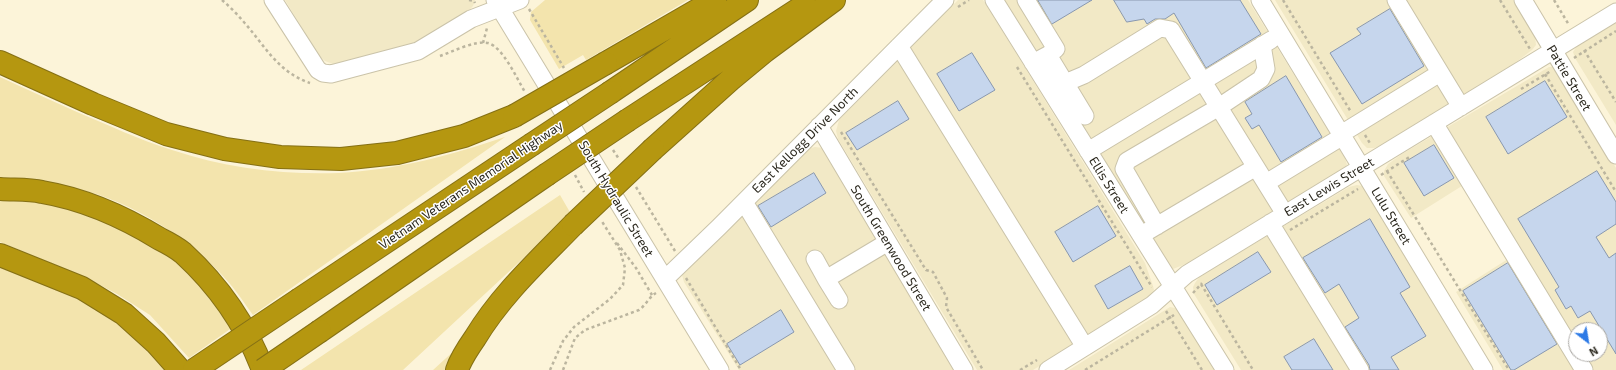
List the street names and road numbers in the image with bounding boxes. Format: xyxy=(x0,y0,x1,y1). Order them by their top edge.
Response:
street label: Pattie Street xyxy=(1543,42,1595,114)
street label: East Kellogg Drive North xyxy=(749,84,861,196)
street label: Vietnam Veterans Memorial Highway xyxy=(376,117,566,253)
street label: South Hydraulic Street xyxy=(575,138,657,260)
street label: Ellis Street xyxy=(1085,154,1133,216)
street label: East Lewis Street xyxy=(1281,154,1377,220)
street label: South Greenwood Street xyxy=(847,182,935,314)
street label: Lulu Street xyxy=(1368,184,1414,248)

